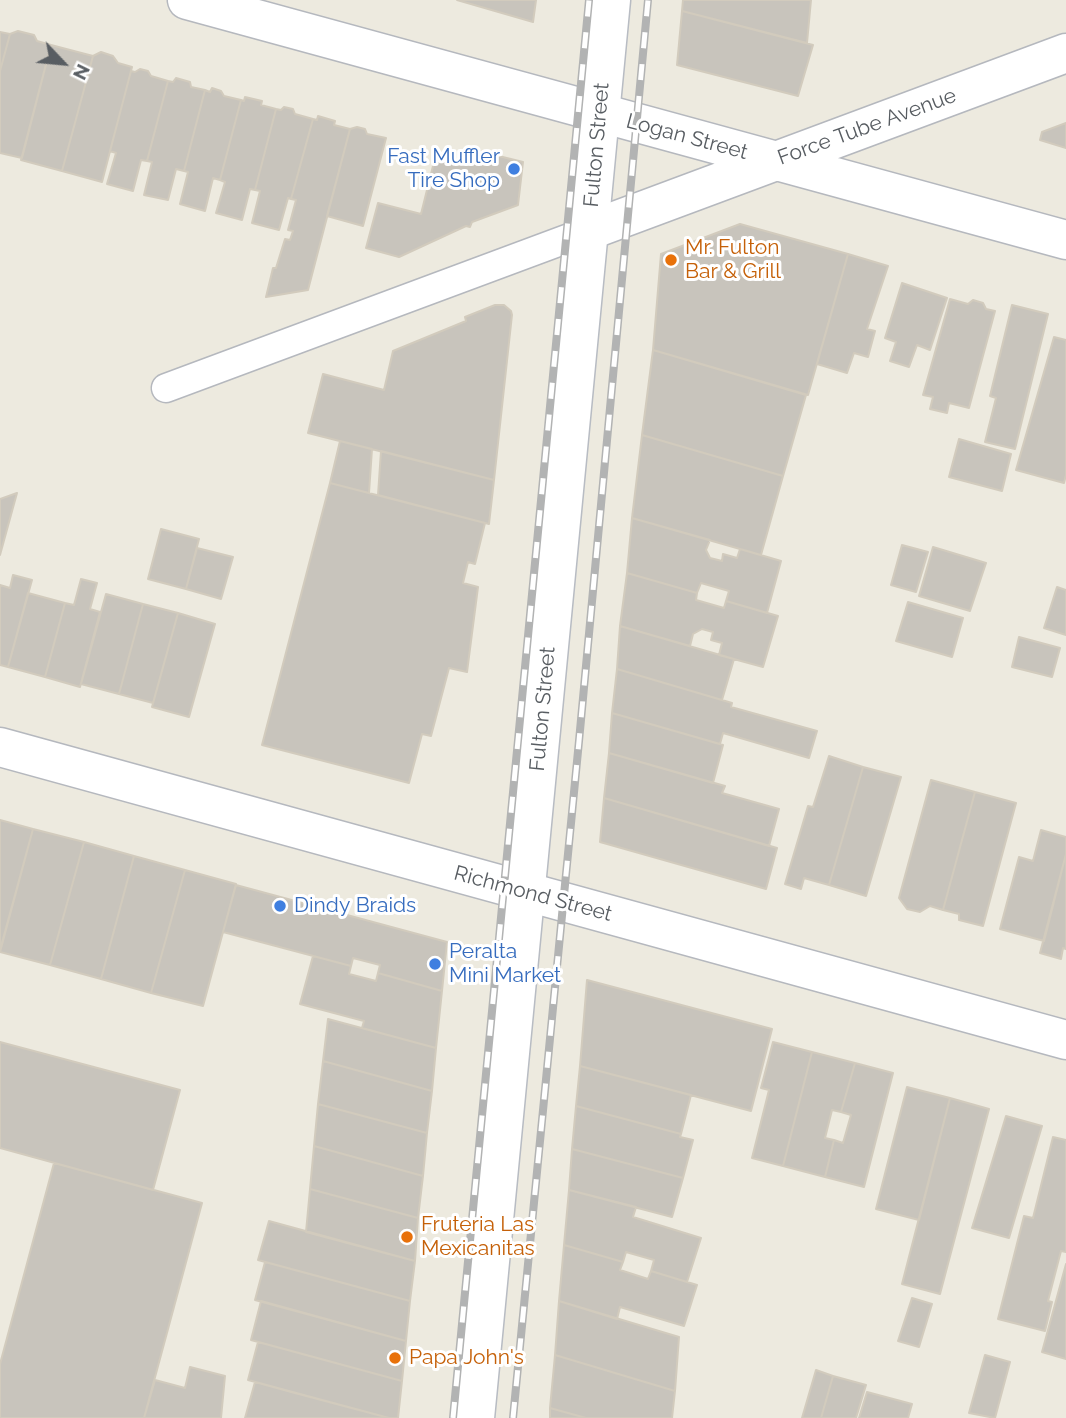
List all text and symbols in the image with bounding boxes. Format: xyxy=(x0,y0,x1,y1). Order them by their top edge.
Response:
north arrow xyxy=(28,28,98,98)
text: N xyxy=(69,61,95,84)
street label: Fulton Street xyxy=(579,82,615,208)
street label: Force Tube Avenue xyxy=(774,83,960,171)
street label: Logan Street xyxy=(623,109,751,165)
place label: Fast Muffler Tire Shop xyxy=(387,144,500,194)
marker: Fast Muffler Tire Shop xyxy=(506,161,522,177)
place label: Mr. Fulton Bar & Grill xyxy=(685,235,781,285)
marker: Mr. Fulton Bar & Grill xyxy=(663,252,679,268)
street label: Fulton Street xyxy=(525,646,561,772)
street label: Richmond Street xyxy=(451,861,615,927)
place label: Dindy Braids xyxy=(294,893,416,919)
marker: Dindy Braids xyxy=(272,898,288,914)
place label: Peralta Mini Market xyxy=(449,939,561,989)
marker: Peralta Mini Market xyxy=(427,956,443,972)
place label: Fruteria Las Mexicanitas xyxy=(421,1212,535,1262)
marker: Fruteria Las Mexicanitas xyxy=(399,1229,415,1245)
place label: Papa John's xyxy=(409,1345,524,1371)
marker: Papa John's xyxy=(387,1350,403,1366)

